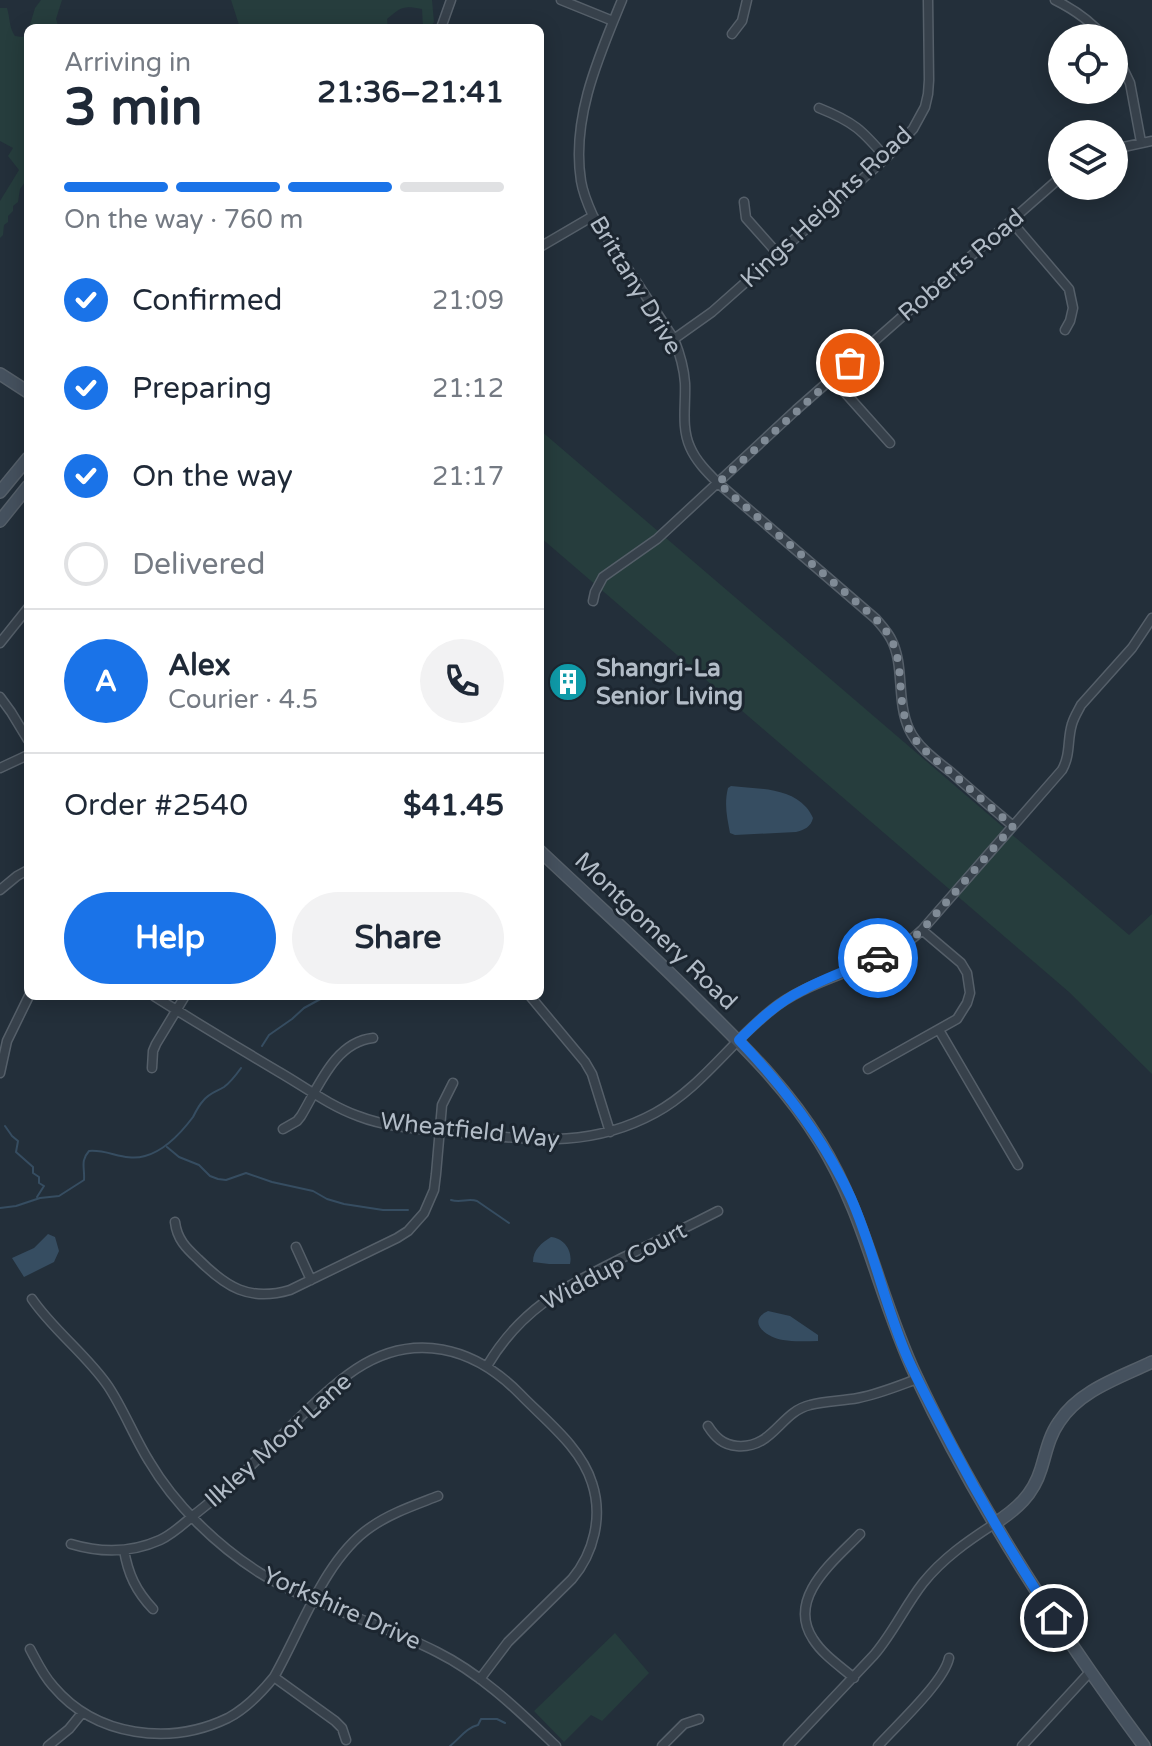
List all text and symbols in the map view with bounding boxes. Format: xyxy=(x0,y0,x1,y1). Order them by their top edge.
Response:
map controls xyxy=(1048,24,1128,200)
button: locate xyxy=(1048,24,1128,104)
text: Arriving in xyxy=(64,47,191,78)
text: 21:36–21:41 xyxy=(317,74,504,111)
text: 3 min xyxy=(64,76,203,139)
street label: Kings Heights Road xyxy=(735,120,918,294)
button: layers xyxy=(1048,120,1128,200)
street label: Roberts Road xyxy=(893,203,1030,328)
text: On the way · 760 m xyxy=(64,204,303,235)
street label: Brittany Drive xyxy=(583,211,688,360)
icon: check xyxy=(64,278,108,322)
text: Confirmed xyxy=(132,282,283,319)
text: 21:09 xyxy=(432,285,504,316)
pin xyxy=(816,329,884,397)
icon: bag xyxy=(828,341,872,385)
icon: check xyxy=(64,366,108,410)
text: Preparing xyxy=(132,370,272,407)
text: 21:12 xyxy=(432,373,504,404)
icon: check xyxy=(64,454,108,498)
text: On the way xyxy=(132,458,293,495)
text: 21:17 xyxy=(432,461,504,492)
text: Delivered xyxy=(132,546,266,583)
button: phone xyxy=(420,639,504,723)
text: Alex xyxy=(168,647,231,684)
place label: Shangri-La Senior Living xyxy=(596,654,743,711)
building icon: Shangri-La Senior Living xyxy=(547,661,589,703)
text: A xyxy=(95,663,117,700)
text: Courier · 4.5 xyxy=(168,684,318,715)
text: Order #2540 xyxy=(64,787,248,824)
text: $41.45 xyxy=(403,787,504,824)
street label: Montgomery Road xyxy=(568,846,743,1016)
button: Help xyxy=(64,892,276,984)
button: Share xyxy=(292,892,504,984)
courier xyxy=(838,918,918,998)
icon: car xyxy=(856,936,900,980)
street label: Wheatfield Way xyxy=(379,1107,561,1154)
street label: Widdup Court xyxy=(537,1216,692,1317)
street label: Ilkley Moor Lane xyxy=(199,1367,358,1514)
street label: Yorkshire Drive xyxy=(258,1561,425,1656)
pin xyxy=(1020,1584,1088,1652)
icon: home xyxy=(1032,1596,1076,1640)

